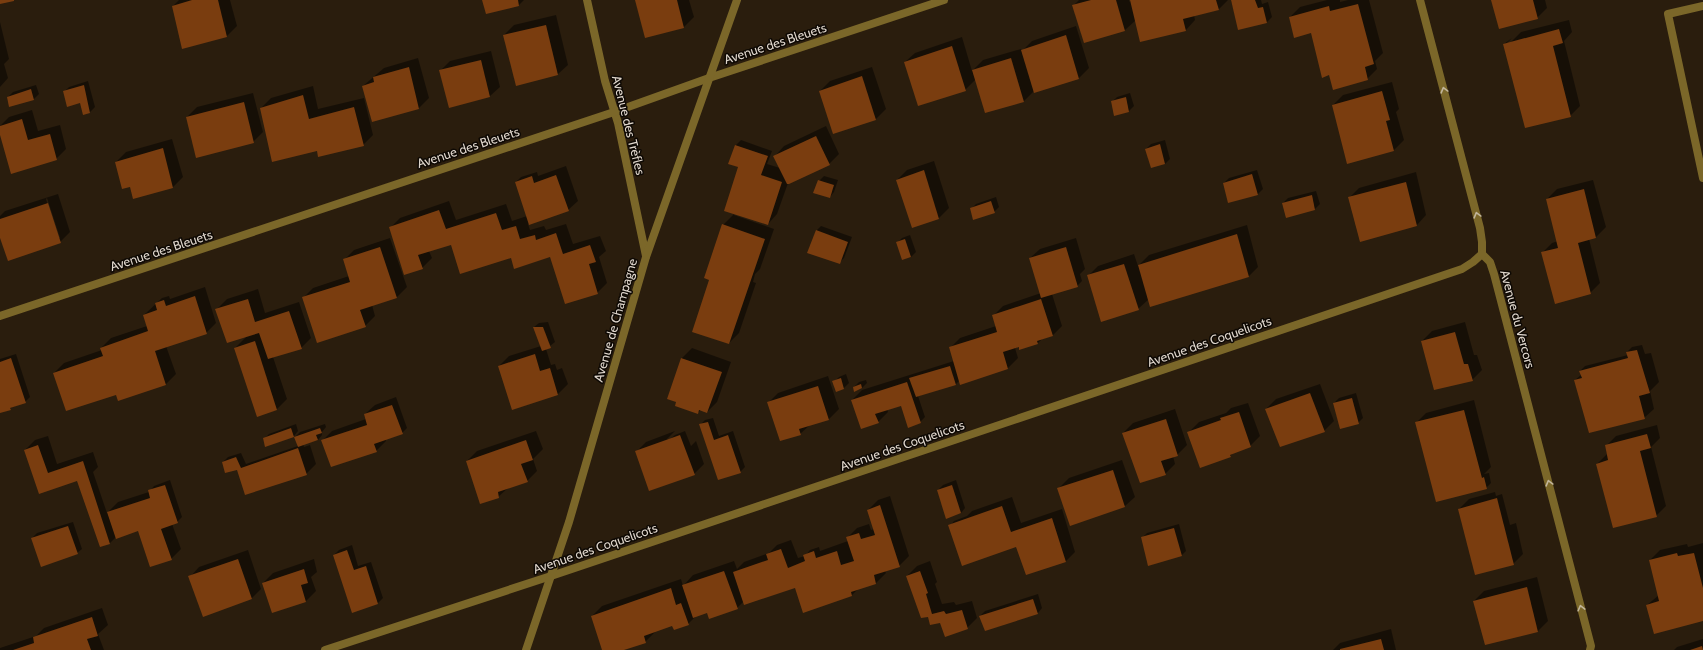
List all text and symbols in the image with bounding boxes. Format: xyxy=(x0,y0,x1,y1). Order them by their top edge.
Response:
street label: Avenue des Bleuets xyxy=(722,19,829,67)
street label: Avenue des Trèfles xyxy=(609,74,649,177)
one-way arrow xyxy=(1440,86,1449,93)
street label: Avenue des Bleuets xyxy=(415,123,522,171)
one-way arrow xyxy=(1473,212,1482,219)
street label: Avenue des Bleuets xyxy=(108,226,215,274)
street label: Avenue de Champagne xyxy=(590,256,640,384)
street label: Avenue du Vercors xyxy=(1497,268,1539,371)
street label: Avenue des Coquelicots xyxy=(1145,312,1274,370)
street label: Avenue des Coquelicots xyxy=(838,416,967,474)
one-way arrow xyxy=(1545,479,1554,486)
street label: Avenue des Coquelicots xyxy=(531,519,660,577)
one-way arrow xyxy=(1578,605,1586,612)

